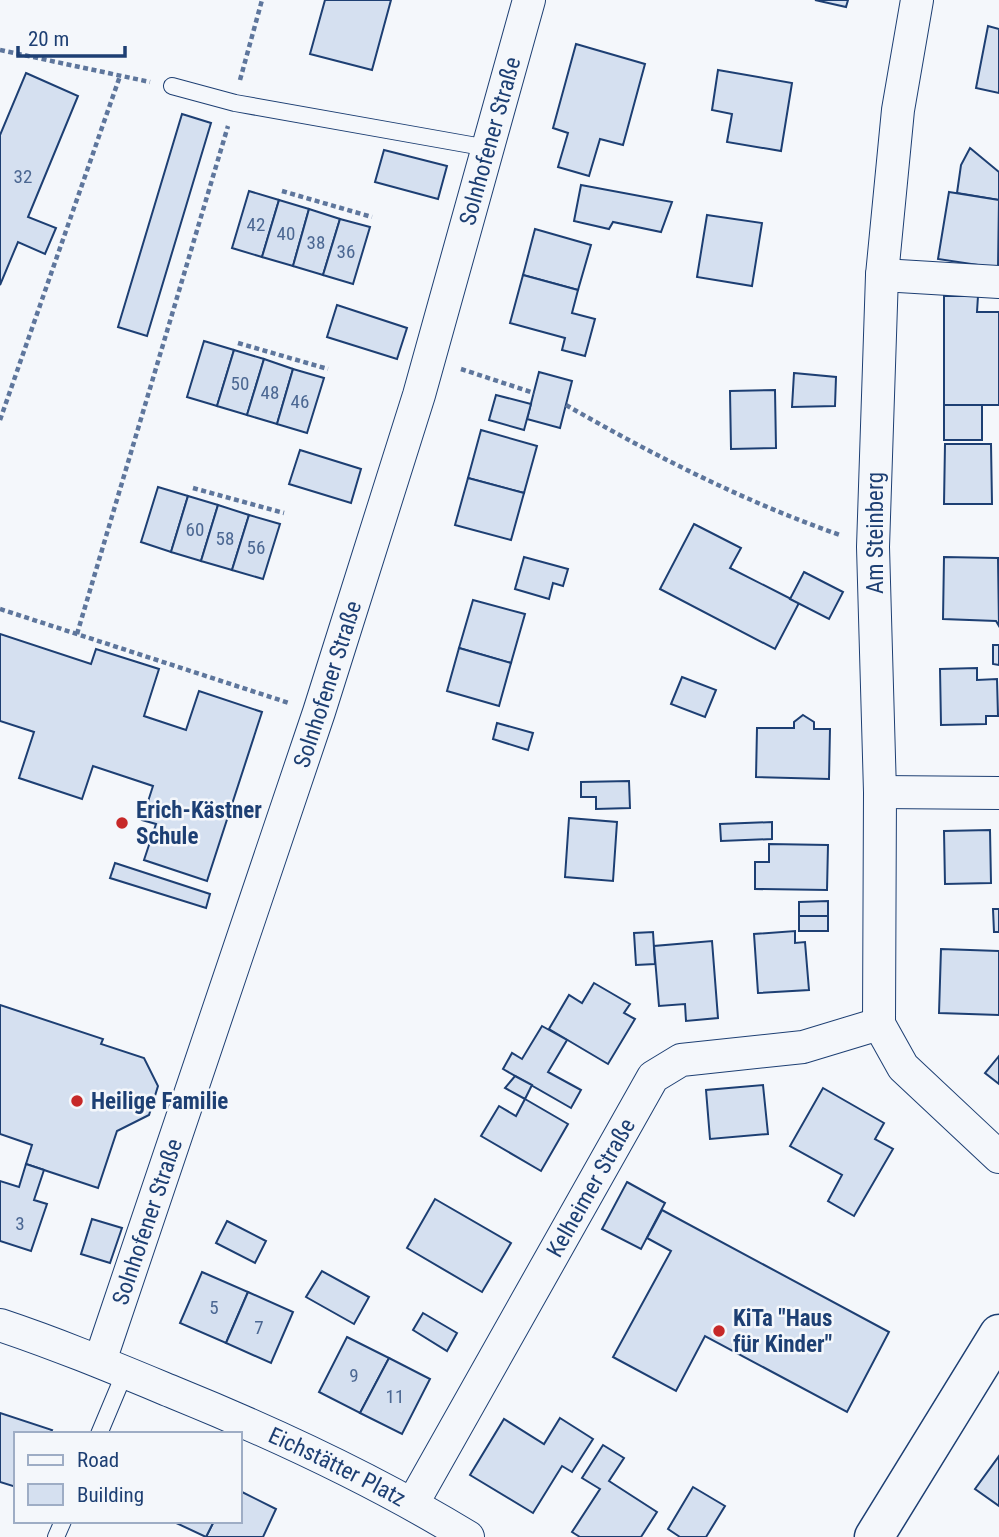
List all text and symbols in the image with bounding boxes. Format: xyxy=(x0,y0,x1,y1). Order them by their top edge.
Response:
scale bar xyxy=(18,14,124,58)
text: 20 m xyxy=(28,27,69,51)
street label: Solnhofener Straße xyxy=(454,54,527,228)
house number: 32 xyxy=(14,165,32,188)
house number: 42 xyxy=(247,213,265,236)
house number: 40 xyxy=(277,222,295,245)
house number: 38 xyxy=(307,231,325,254)
house number: 36 xyxy=(337,240,355,263)
house number: 50 xyxy=(231,372,249,395)
house number: 48 xyxy=(261,381,279,404)
house number: 46 xyxy=(291,390,309,413)
street label: Am Steinberg xyxy=(862,472,889,594)
house number: 60 xyxy=(186,518,204,541)
house number: 58 xyxy=(216,527,234,550)
house number: 56 xyxy=(247,536,265,559)
street label: Solnhofener Straße xyxy=(288,598,367,771)
place label: Erich-Kästner Schule xyxy=(136,797,262,850)
marker: Erich-Kästner Schule xyxy=(114,815,130,831)
place label: Heilige Familie xyxy=(91,1088,228,1115)
marker: Heilige Familie xyxy=(69,1093,85,1109)
street label: Kelheimer Straße xyxy=(541,1114,641,1262)
street label: Solnhofener Straße xyxy=(107,1135,188,1308)
house number: 3 xyxy=(15,1212,25,1235)
house number: 5 xyxy=(209,1296,219,1319)
place label: KiTa "Haus für Kinder" xyxy=(733,1305,832,1358)
house number: 7 xyxy=(254,1316,264,1339)
marker: KiTa "Haus für Kinder" xyxy=(711,1323,727,1339)
house number: 9 xyxy=(349,1364,359,1387)
house number: 11 xyxy=(386,1385,404,1408)
street label: Eichstätter Platz xyxy=(264,1422,410,1512)
legend xyxy=(14,1432,242,1523)
text: Road xyxy=(77,1448,119,1472)
text: Building xyxy=(77,1483,144,1507)

